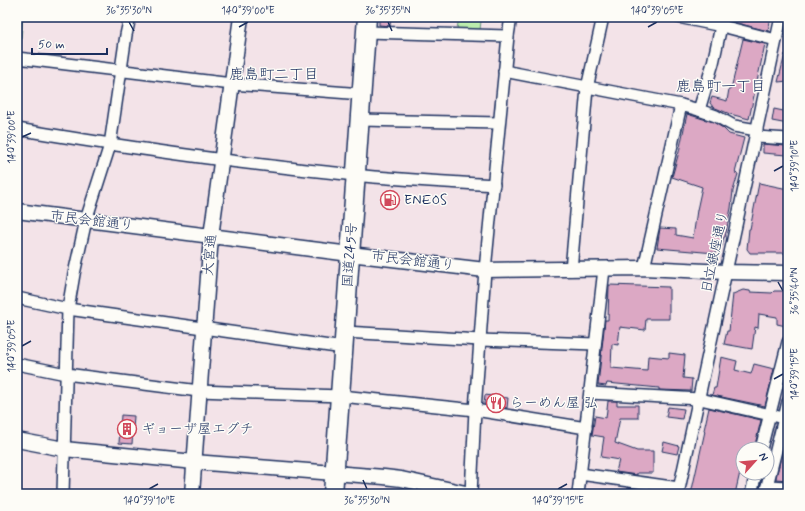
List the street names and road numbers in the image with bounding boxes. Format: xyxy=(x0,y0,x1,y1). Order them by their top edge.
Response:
street label: 市民会館通り xyxy=(49,207,135,235)
street label: 日立銀座通り xyxy=(697,209,733,295)
street label: 国道245号 xyxy=(339,222,361,288)
street label: 大宮通 xyxy=(199,233,221,277)
street label: 市民会館通り xyxy=(370,247,456,275)

